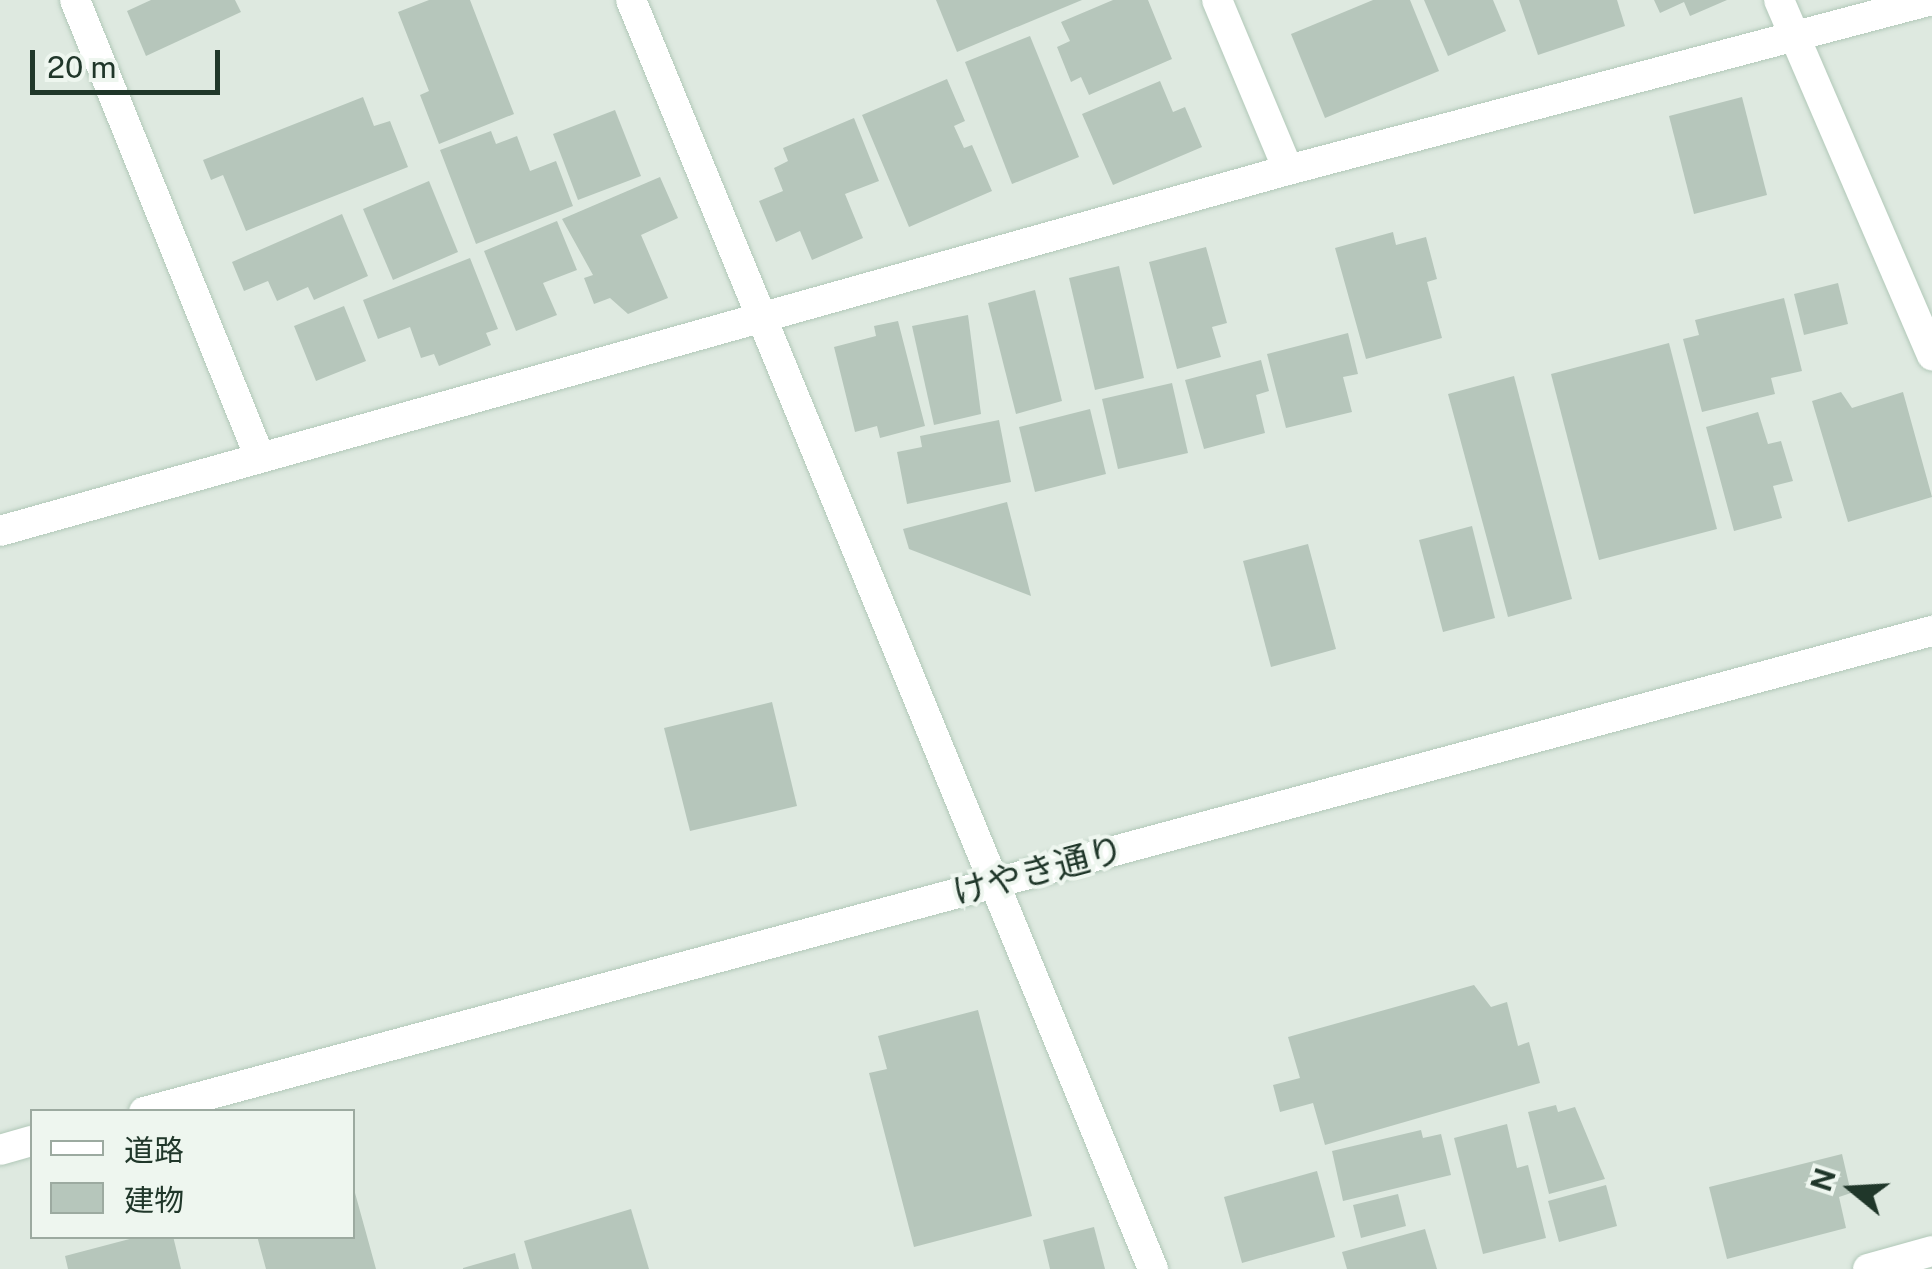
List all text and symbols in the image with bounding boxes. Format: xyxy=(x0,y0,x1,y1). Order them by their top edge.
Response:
scale bar xyxy=(35,30,225,92)
text: 20 m xyxy=(47,49,116,85)
street label: けやき通り xyxy=(948,828,1128,914)
legend xyxy=(30,1109,355,1239)
text: 道路 xyxy=(124,1132,184,1168)
north arrow xyxy=(1802,1139,1902,1239)
text: N xyxy=(1804,1164,1842,1195)
text: 建物 xyxy=(124,1182,184,1218)

